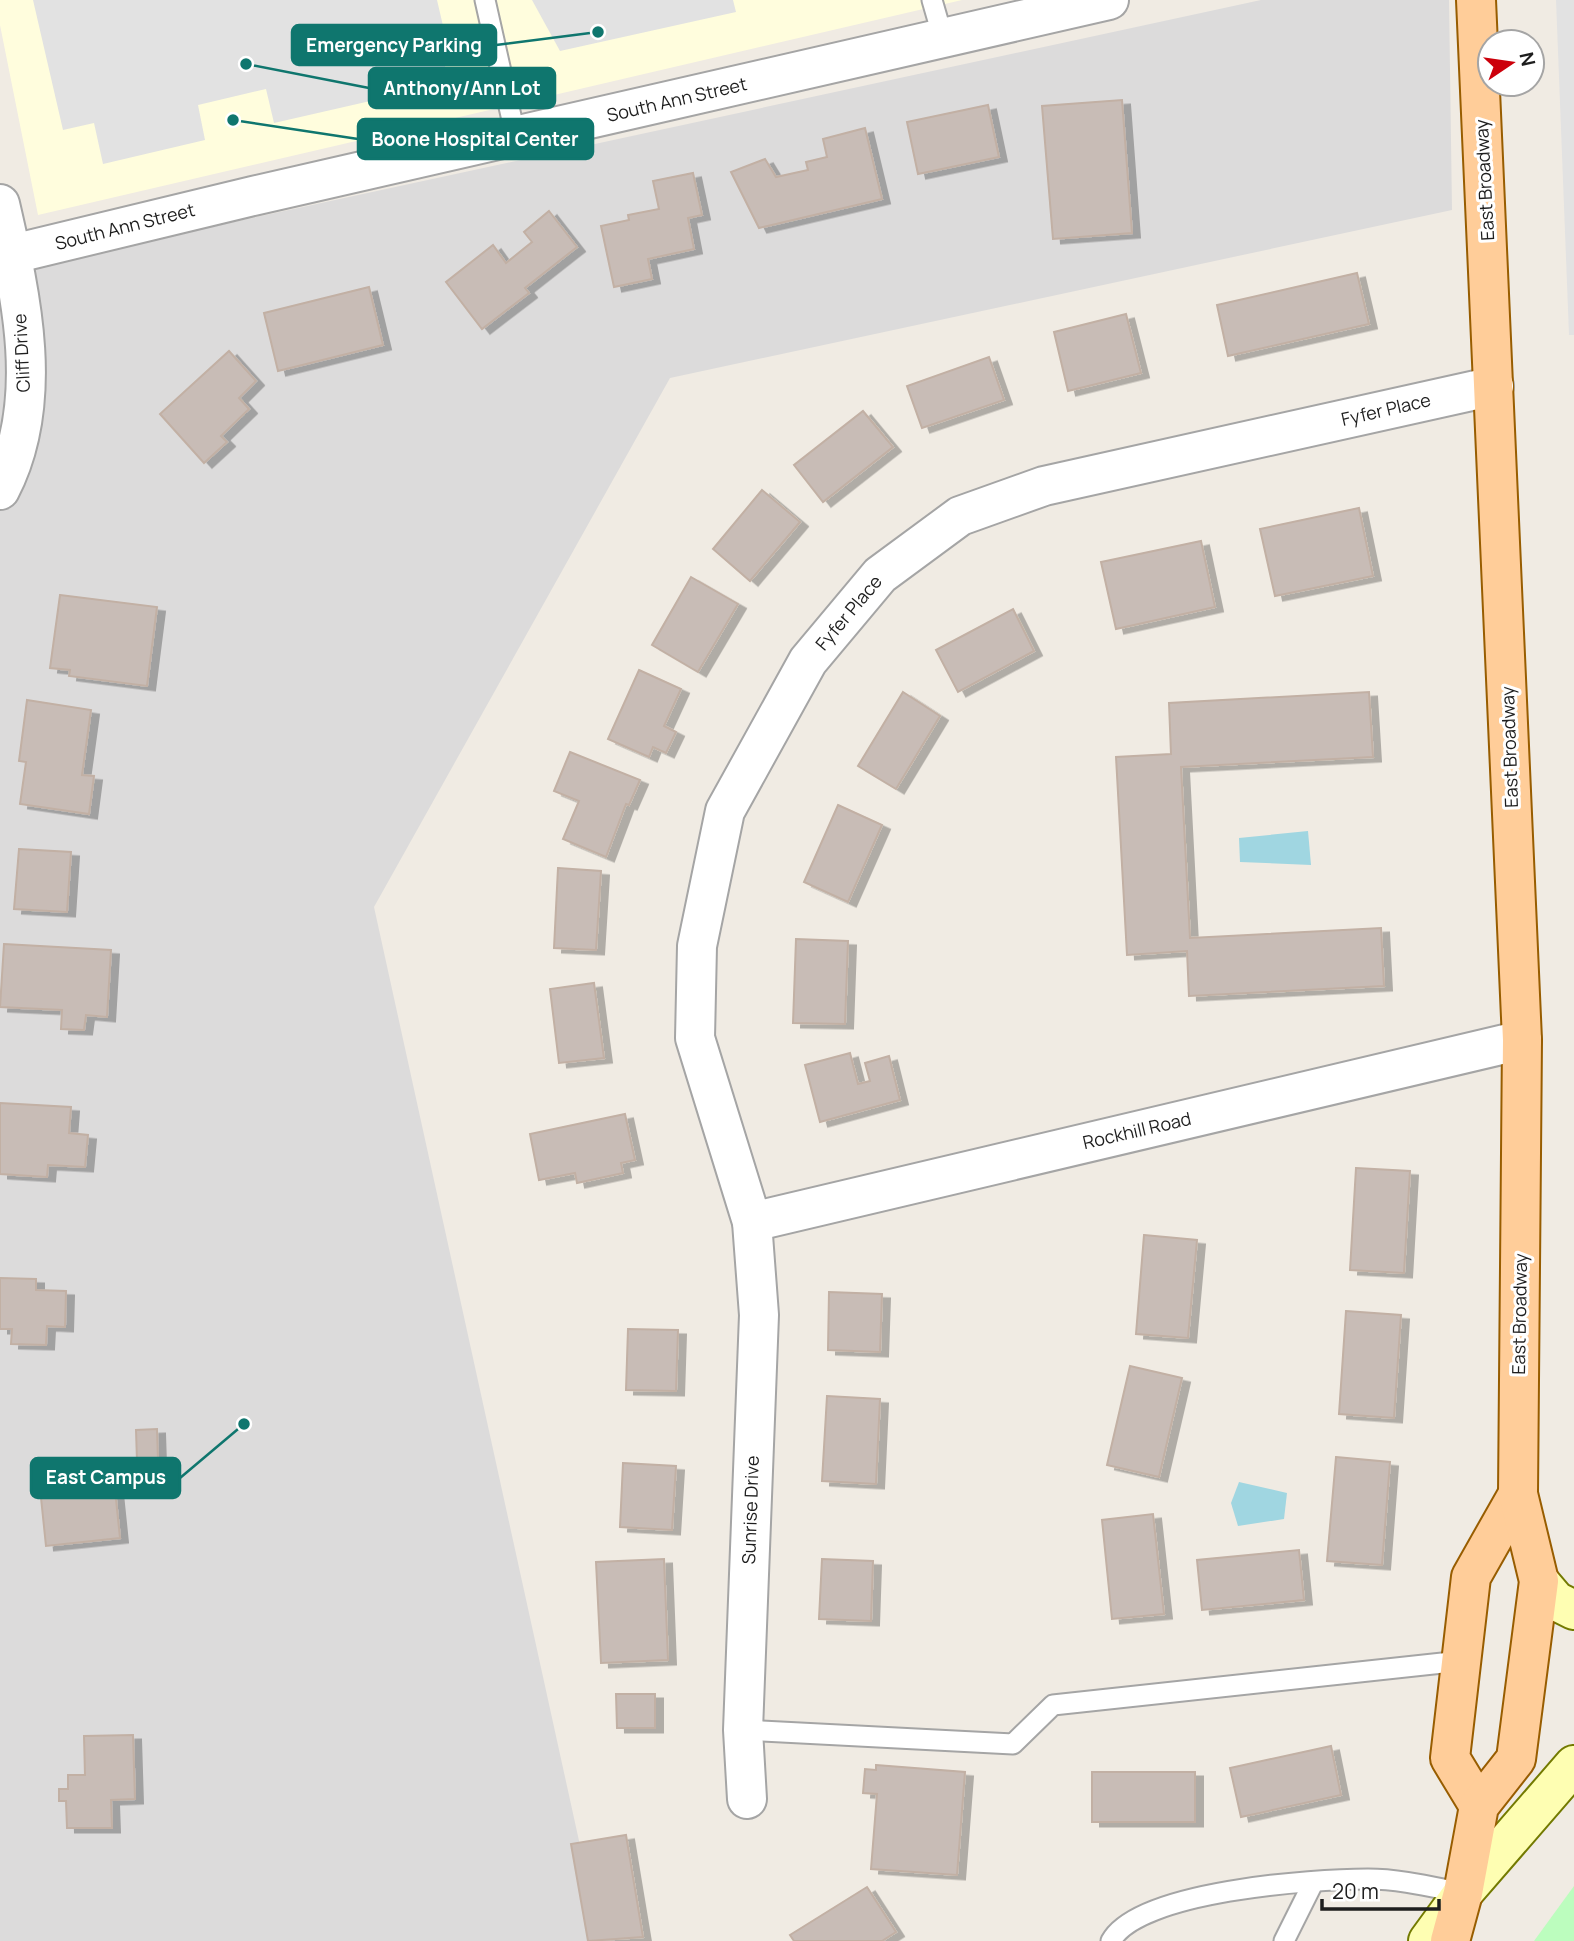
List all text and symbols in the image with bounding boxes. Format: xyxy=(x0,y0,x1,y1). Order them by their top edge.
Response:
callout: Emergency Parking xyxy=(292,25,496,65)
north arrow xyxy=(1476,28,1546,98)
text: Emergency Parking xyxy=(306,32,482,58)
text: N xyxy=(1513,50,1542,69)
callout: Anthony/Ann Lot xyxy=(369,68,555,108)
street label: South Ann Street xyxy=(604,71,749,127)
text: Anthony/Ann Lot xyxy=(383,75,541,101)
street label: East Broadway xyxy=(1469,118,1499,241)
callout: Boone Hospital Center xyxy=(358,119,593,159)
text: Boone Hospital Center xyxy=(371,126,579,152)
street label: South Ann Street xyxy=(52,197,197,255)
street label: Cliff Drive xyxy=(7,313,35,393)
street label: Fyfer Place xyxy=(1339,387,1433,431)
street label: Fyfer Place xyxy=(810,570,887,655)
street label: East Broadway xyxy=(1495,685,1523,808)
street label: Rockhill Road xyxy=(1080,1106,1193,1154)
street label: East Broadway xyxy=(1506,1253,1532,1375)
street label: Sunrise Drive xyxy=(736,1455,764,1565)
callout: East Campus xyxy=(31,1458,180,1498)
text: East Campus xyxy=(46,1464,166,1490)
scale bar xyxy=(1322,1868,1439,1912)
text: 20 m xyxy=(1332,1877,1379,1905)

